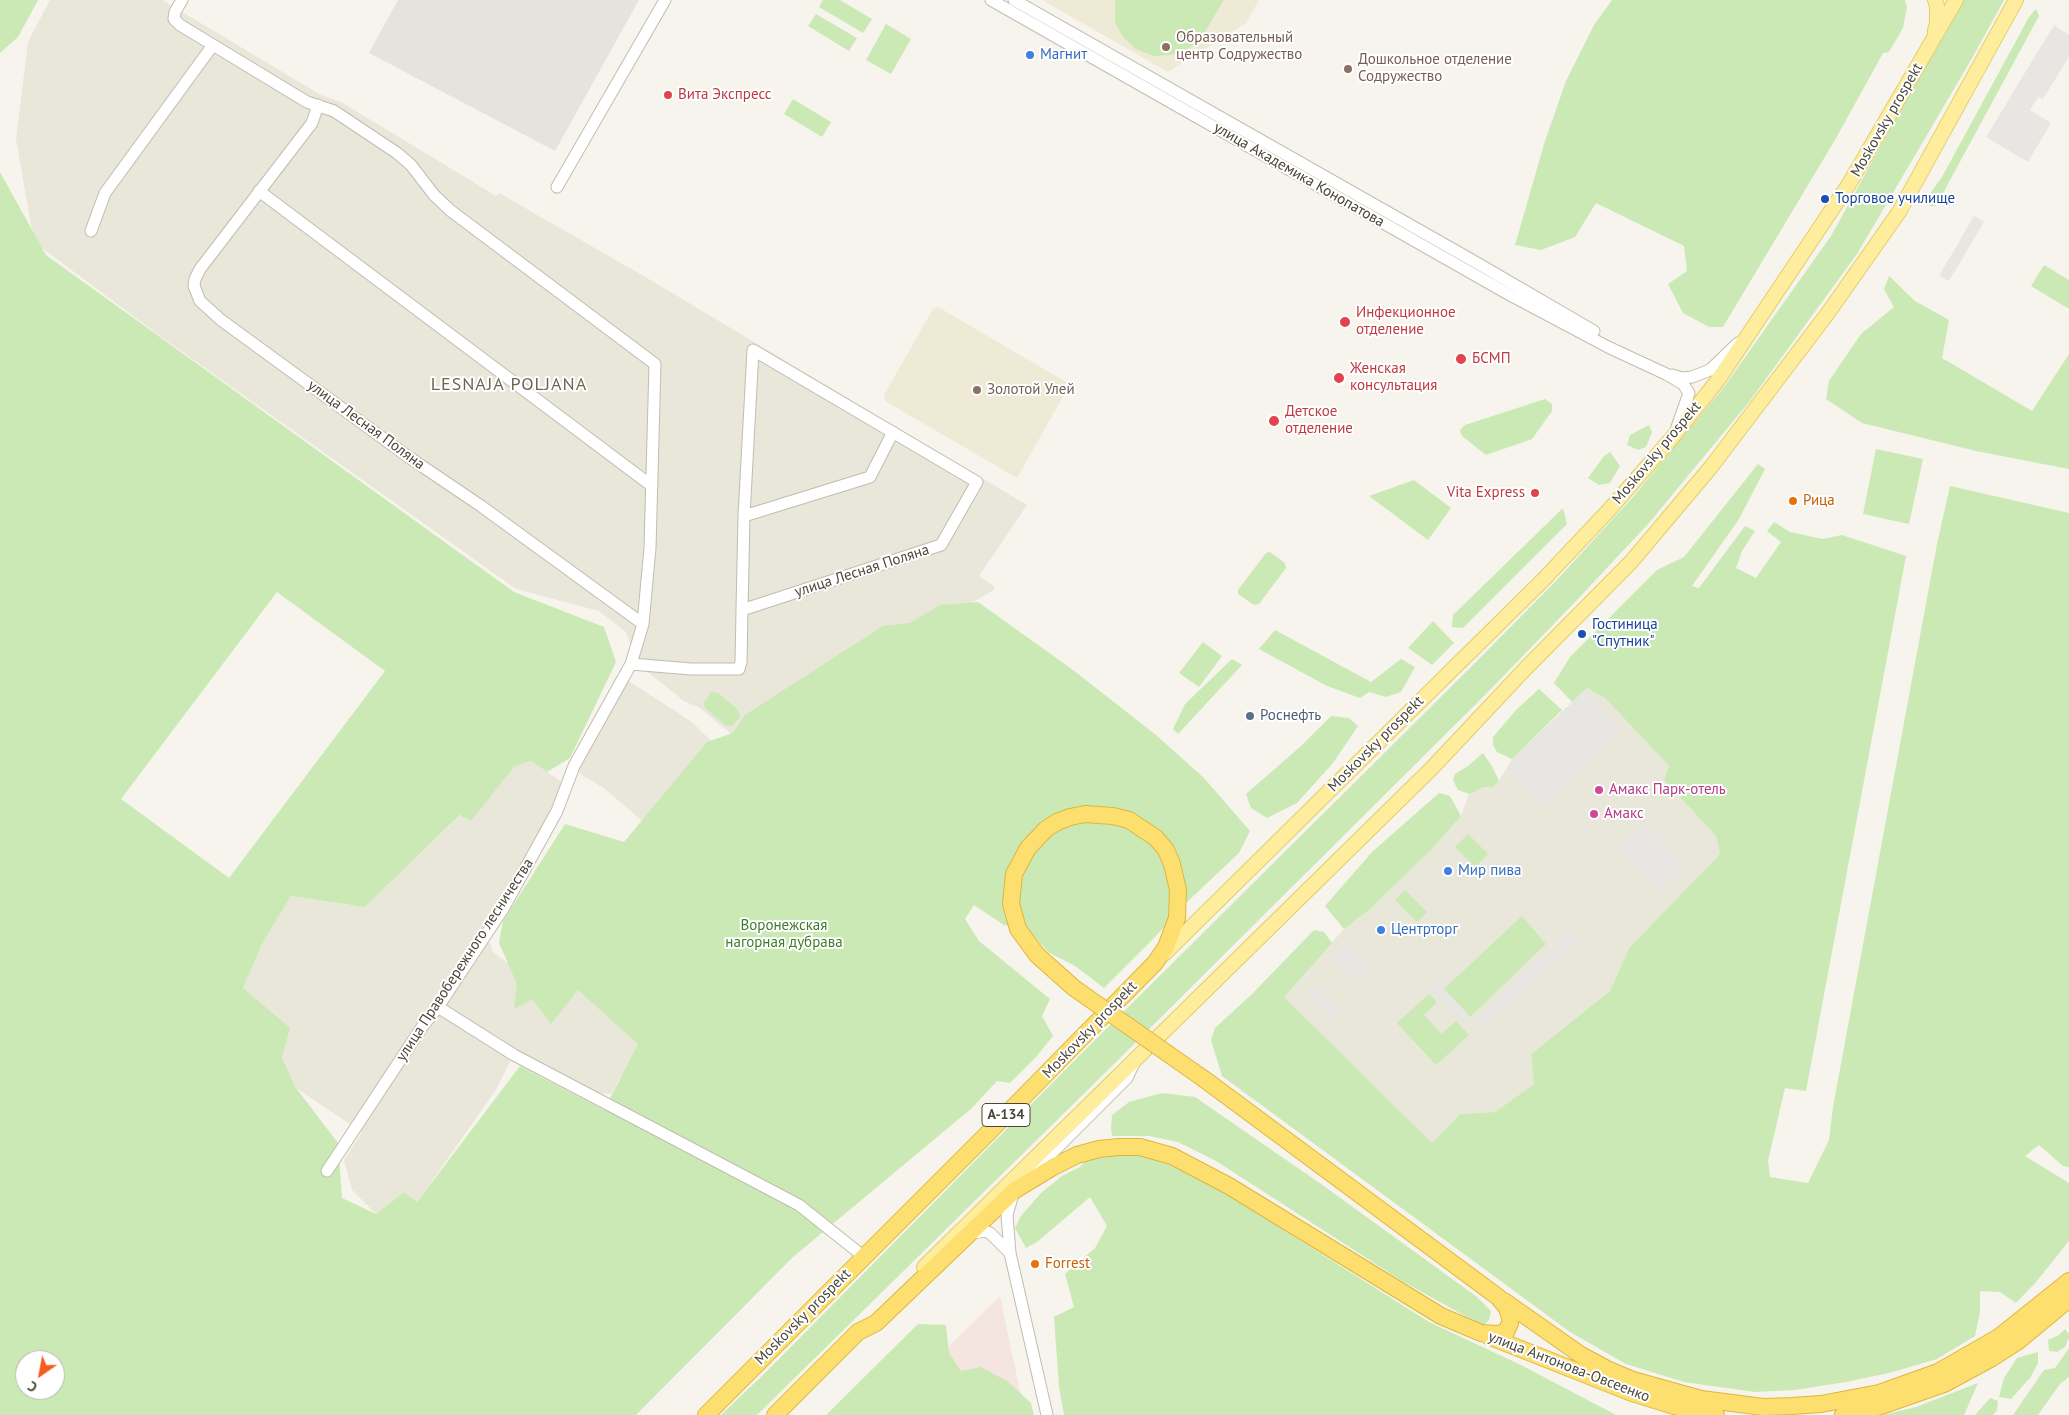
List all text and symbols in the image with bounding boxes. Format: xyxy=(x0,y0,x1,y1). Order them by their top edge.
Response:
place label: Образовательный центр Содружество xyxy=(1176,29,1302,64)
marker: Образовательный центр Содружество xyxy=(1160,41,1172,53)
place label: Магнит xyxy=(1040,46,1087,64)
marker: Магнит xyxy=(1024,49,1036,61)
place label: Дошкольное отделение Содружество xyxy=(1358,51,1512,86)
street label: Moskovsky prospekt xyxy=(1847,60,1927,180)
marker: Дошкольное отделение Содружество xyxy=(1342,63,1354,75)
place label: Вита Экспресс xyxy=(678,86,772,104)
marker: Вита Экспресс xyxy=(662,89,674,101)
street label: улица Академика Конопатова xyxy=(1210,119,1388,231)
place label: Торговое училище xyxy=(1835,190,1955,208)
marker: Торговое училище xyxy=(1819,193,1831,205)
place label: Инфекционное отделение xyxy=(1356,304,1456,339)
marker: Инфекционное отделение xyxy=(1338,315,1352,329)
place label: БСМП xyxy=(1472,350,1511,368)
marker: БСМП xyxy=(1454,352,1468,366)
place label: Женская консультация xyxy=(1350,360,1437,395)
marker: Женская консультация xyxy=(1332,371,1346,385)
district label: LESNAJA POLJANA xyxy=(429,374,589,396)
street label: улица Лесная Поляна xyxy=(304,376,428,474)
place label: Золотой Улей xyxy=(987,381,1075,399)
marker: Золотой Улей xyxy=(971,384,983,396)
street label: Moskovsky prospekt xyxy=(1609,398,1705,508)
place label: Детское отделение xyxy=(1285,403,1353,438)
marker: Детское отделение xyxy=(1267,414,1281,428)
place label: Vita Express xyxy=(1447,484,1525,502)
marker: Vita Express xyxy=(1529,487,1541,499)
place label: Рица xyxy=(1803,492,1835,510)
marker: Рица xyxy=(1787,495,1799,507)
street label: улица Лесная Поляна xyxy=(792,541,932,601)
place label: Гостиница "Спутник" xyxy=(1592,616,1658,651)
marker: Гостиница "Спутник" xyxy=(1576,628,1588,640)
street label: Moskovsky prospekt xyxy=(1324,692,1428,796)
place label: Роснефть xyxy=(1260,707,1321,725)
marker: Роснефть xyxy=(1244,710,1256,722)
place label: Амакс Парк-отель xyxy=(1609,781,1726,799)
marker: Амакс Парк-отель xyxy=(1593,784,1605,796)
place label: Амакс xyxy=(1604,805,1644,823)
marker: Амакс xyxy=(1588,808,1600,820)
street label: улица Правобережного лесничества xyxy=(393,855,537,1065)
place label: Мир пива xyxy=(1458,862,1521,880)
marker: Мир пива xyxy=(1442,865,1454,877)
park label: Воронежская нагорная дубрава xyxy=(725,917,843,952)
place label: Центрторг xyxy=(1391,921,1458,939)
marker: Центрторг xyxy=(1375,924,1387,936)
street label: Moskovsky prospekt xyxy=(1039,978,1141,1082)
road number: А-134 xyxy=(982,1104,1030,1126)
place label: Forrest xyxy=(1045,1255,1090,1273)
marker: Forrest xyxy=(1029,1258,1041,1270)
street label: Moskovsky prospekt xyxy=(751,1265,855,1369)
street label: улица Антонова-Овсеенко xyxy=(1486,1328,1652,1406)
north arrow xyxy=(15,1350,65,1400)
text: С xyxy=(24,1377,41,1396)

